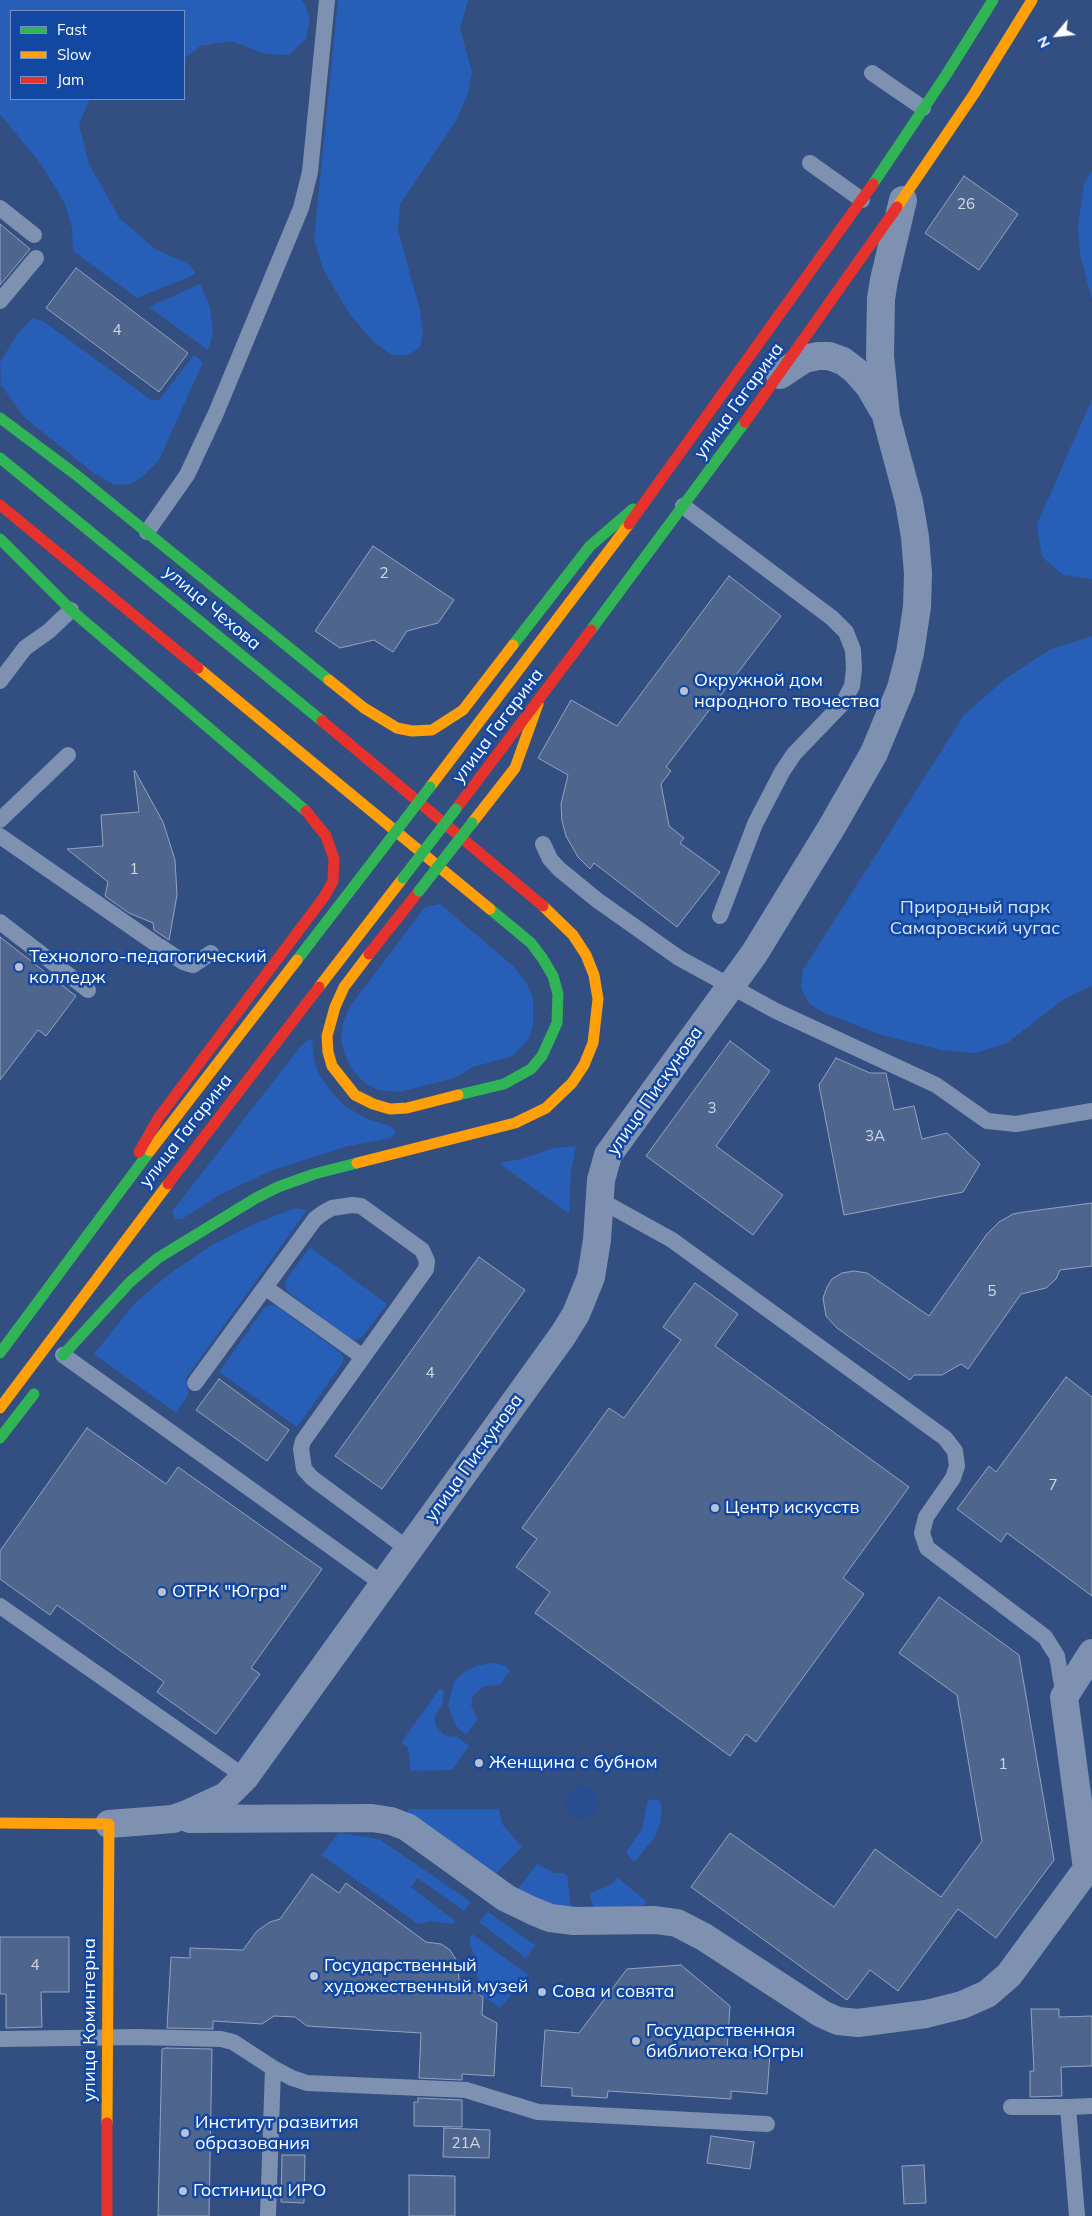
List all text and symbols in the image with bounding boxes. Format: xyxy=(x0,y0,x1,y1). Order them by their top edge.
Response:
legend xyxy=(10,10,185,100)
north arrow xyxy=(1032,10,1082,60)
text: Fast xyxy=(57,20,87,39)
text: N xyxy=(1033,33,1054,51)
text: Slow xyxy=(57,45,91,64)
text: Jam xyxy=(57,70,84,89)
house number: 26 xyxy=(957,195,975,213)
house number: 4 xyxy=(113,321,121,339)
street label: улица Гагарина xyxy=(690,339,788,463)
street label: улица Чехова xyxy=(159,561,265,655)
house number: 2 xyxy=(380,564,388,582)
street label: улица Гагарина xyxy=(448,664,548,788)
place label: Окружной дом народного твочества xyxy=(694,670,880,712)
marker: Окружной дом народного твочества xyxy=(678,685,690,697)
house number: 1 xyxy=(130,860,138,878)
park label: Природный парк Самаровский чугас xyxy=(890,897,1060,940)
place label: Технолого-педагогический колледж xyxy=(29,946,267,989)
marker: Технолого-педагогический колледж xyxy=(13,961,25,973)
street label: улица Пискунова xyxy=(602,1022,708,1160)
street label: улица Гагарина xyxy=(135,1070,237,1192)
house number: 3 xyxy=(708,1099,716,1117)
house number: 3А xyxy=(865,1127,885,1145)
house number: 5 xyxy=(988,1282,996,1300)
house number: 4 xyxy=(426,1364,434,1382)
street label: улица Пискунова xyxy=(420,1390,528,1526)
house number: 7 xyxy=(1049,1476,1057,1494)
place label: Центр искусств xyxy=(725,1497,860,1519)
marker: Центр искусств xyxy=(709,1502,721,1514)
place label: ОТРК "Югра" xyxy=(172,1581,287,1603)
marker: ОТРК "Югра" xyxy=(156,1586,168,1598)
place label: Женщина с бубном xyxy=(489,1752,658,1774)
house number: 1 xyxy=(999,1755,1007,1773)
marker: Женщина с бубном xyxy=(473,1757,485,1769)
street label: улица Коминтерна xyxy=(79,1938,101,2102)
place label: Государственный художественный музей xyxy=(324,1955,528,1998)
house number: 4 xyxy=(31,1956,39,1974)
marker: Государственный художественный музей xyxy=(308,1970,320,1982)
place label: Сова и совята xyxy=(552,1981,674,2003)
marker: Сова и совята xyxy=(536,1986,548,1998)
place label: Государственная библиотека Югры xyxy=(646,2020,804,2062)
marker: Государственная библиотека Югры xyxy=(630,2035,642,2047)
place label: Институт развития образования xyxy=(195,2112,359,2154)
marker: Институт развития образования xyxy=(179,2127,191,2139)
house number: 21А xyxy=(451,2134,481,2152)
place label: Гостиница ИРО xyxy=(193,2180,326,2202)
marker: Гостиница ИРО xyxy=(177,2185,189,2197)

